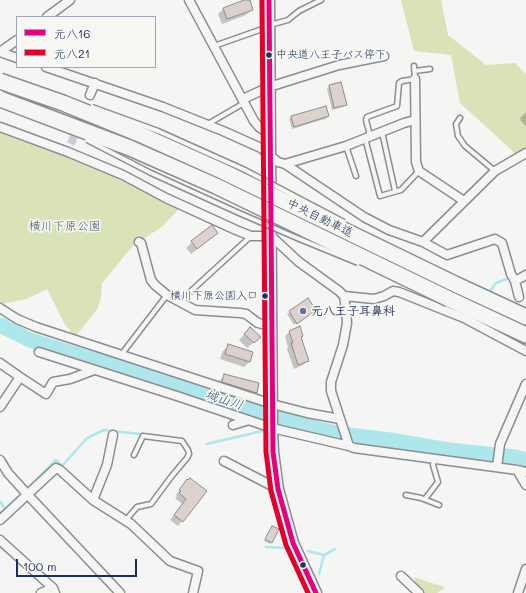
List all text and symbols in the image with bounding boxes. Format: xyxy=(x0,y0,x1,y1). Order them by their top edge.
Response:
legend xyxy=(16,16,156,68)
text: 元八16 xyxy=(54,25,91,41)
text: 元八21 xyxy=(54,45,90,61)
place label: 中央道八王子バス停下 xyxy=(276,48,386,62)
marker: 中央道八王子バス停下 xyxy=(264,50,274,60)
street label: 中央自動車道 xyxy=(284,196,356,240)
park label: 横川下原公園 xyxy=(29,219,101,233)
place label: 横川下原公園入口 xyxy=(170,289,258,303)
marker: 横川下原公園入口 xyxy=(260,291,270,301)
place label: 元八王子耳鼻科 xyxy=(311,304,395,318)
marker: 元八王子耳鼻科 xyxy=(298,306,308,316)
water label: 城山川 xyxy=(203,387,245,413)
scale bar xyxy=(18,551,139,577)
text: 100 m xyxy=(23,558,57,574)
unlabelled marker xyxy=(298,560,308,570)

